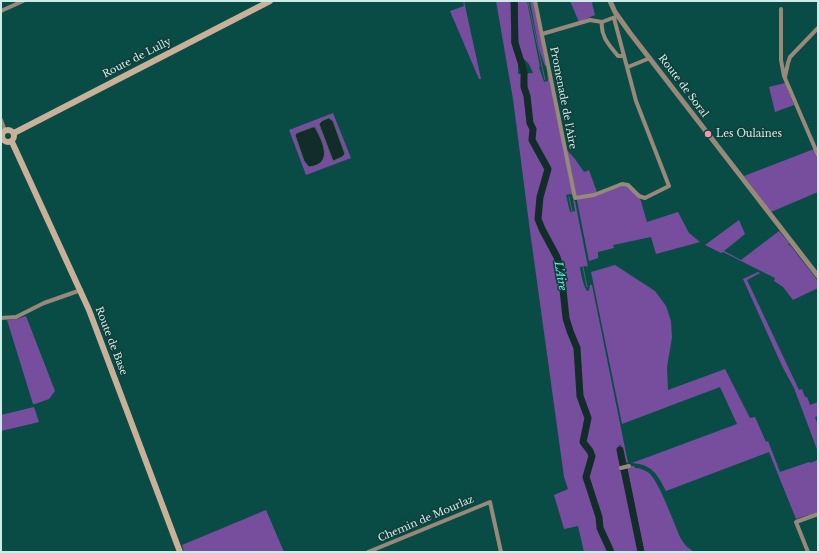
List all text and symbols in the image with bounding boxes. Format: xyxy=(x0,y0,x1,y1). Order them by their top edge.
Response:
street label: Route de Lully xyxy=(101,36,173,80)
street label: Promenade de l'Aire xyxy=(547,46,579,150)
street label: Route de Soral xyxy=(656,52,710,120)
place label: Les Oulaines xyxy=(716,128,782,140)
marker: Les Oulaines xyxy=(703,129,713,139)
water label: L'Aire xyxy=(551,260,569,292)
street label: Route de Base xyxy=(92,305,130,377)
street label: Chemin de Mourlaz xyxy=(376,493,476,545)

